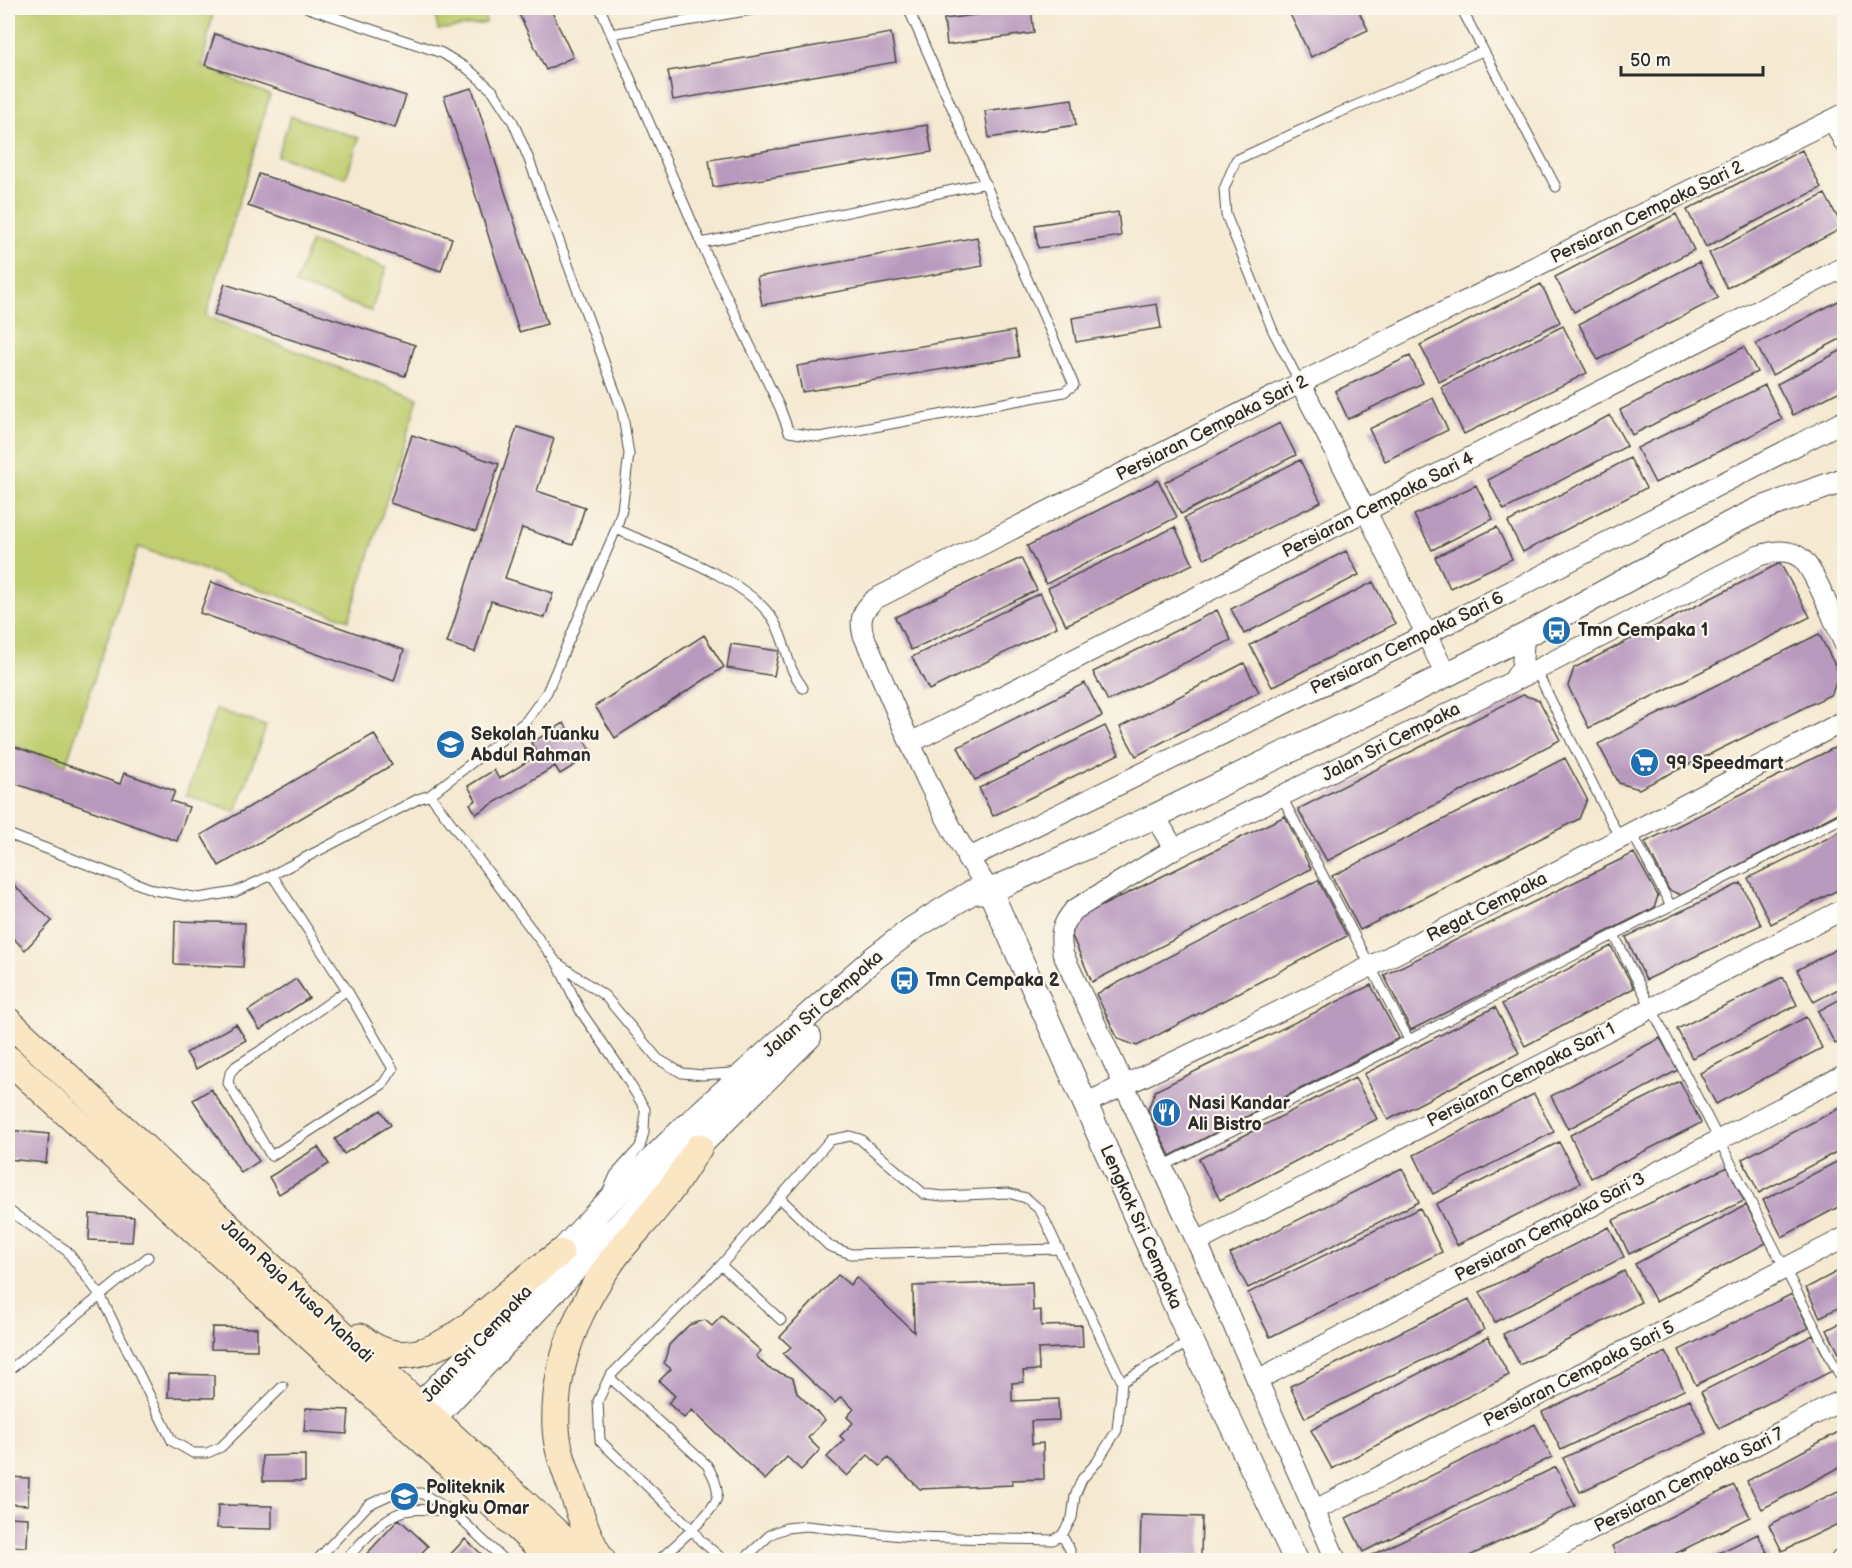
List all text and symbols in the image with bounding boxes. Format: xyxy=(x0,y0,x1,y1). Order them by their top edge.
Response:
scale bar xyxy=(1621,39,1764,77)
text: 50 m xyxy=(1630,50,1671,71)
street label: Persiaran Cempaka Sari 2 xyxy=(1547,156,1747,268)
street label: Persiaran Cempaka Sari 2 xyxy=(1113,370,1311,485)
street label: Persiaran Cempaka Sari 4 xyxy=(1279,447,1477,563)
street label: Persiaran Cempaka Sari 6 xyxy=(1307,587,1507,699)
bus stop icon: Tmn Cempaka 1 xyxy=(1541,614,1573,646)
place label: Tmn Cempaka 1 xyxy=(1578,620,1708,641)
street label: Jalan Sri Cempaka xyxy=(1318,698,1464,786)
place label: Sekolah Tuanku Abdul Rahman xyxy=(470,724,599,766)
school or university icon: Sekolah Tuanku Abdul Rahman xyxy=(434,728,466,760)
supermarket icon: 99 Speedmart xyxy=(1629,747,1661,779)
place label: 99 Speedmart xyxy=(1666,753,1784,774)
street label: Regat Cempaka xyxy=(1423,868,1551,946)
street label: Jalan Sri Cempaka xyxy=(759,946,887,1062)
bus stop icon: Tmn Cempaka 2 xyxy=(889,964,921,996)
place label: Tmn Cempaka 2 xyxy=(926,970,1060,991)
street label: Persiaran Cempaka Sari 1 xyxy=(1423,1018,1619,1132)
place label: Nasi Kandar Ali Bistro xyxy=(1187,1093,1291,1135)
restaurant icon: Nasi Kandar Ali Bistro xyxy=(1151,1097,1183,1129)
street label: Lengkok Sri Cempaka xyxy=(1095,1142,1187,1312)
street label: Persiaran Cempaka Sari 3 xyxy=(1451,1168,1649,1286)
street label: Jalan Raja Musa Mahadi xyxy=(217,1215,377,1367)
street label: Jalan Sri Cempaka xyxy=(417,1281,537,1407)
street label: Persiaran Cempaka Sari 5 xyxy=(1480,1317,1678,1431)
street label: Persiaran Cempaka Sari 7 xyxy=(1591,1423,1787,1537)
place label: Politeknik Ungku Omar xyxy=(426,1477,530,1519)
school or university icon: Politeknik Ungku Omar xyxy=(389,1481,421,1513)

